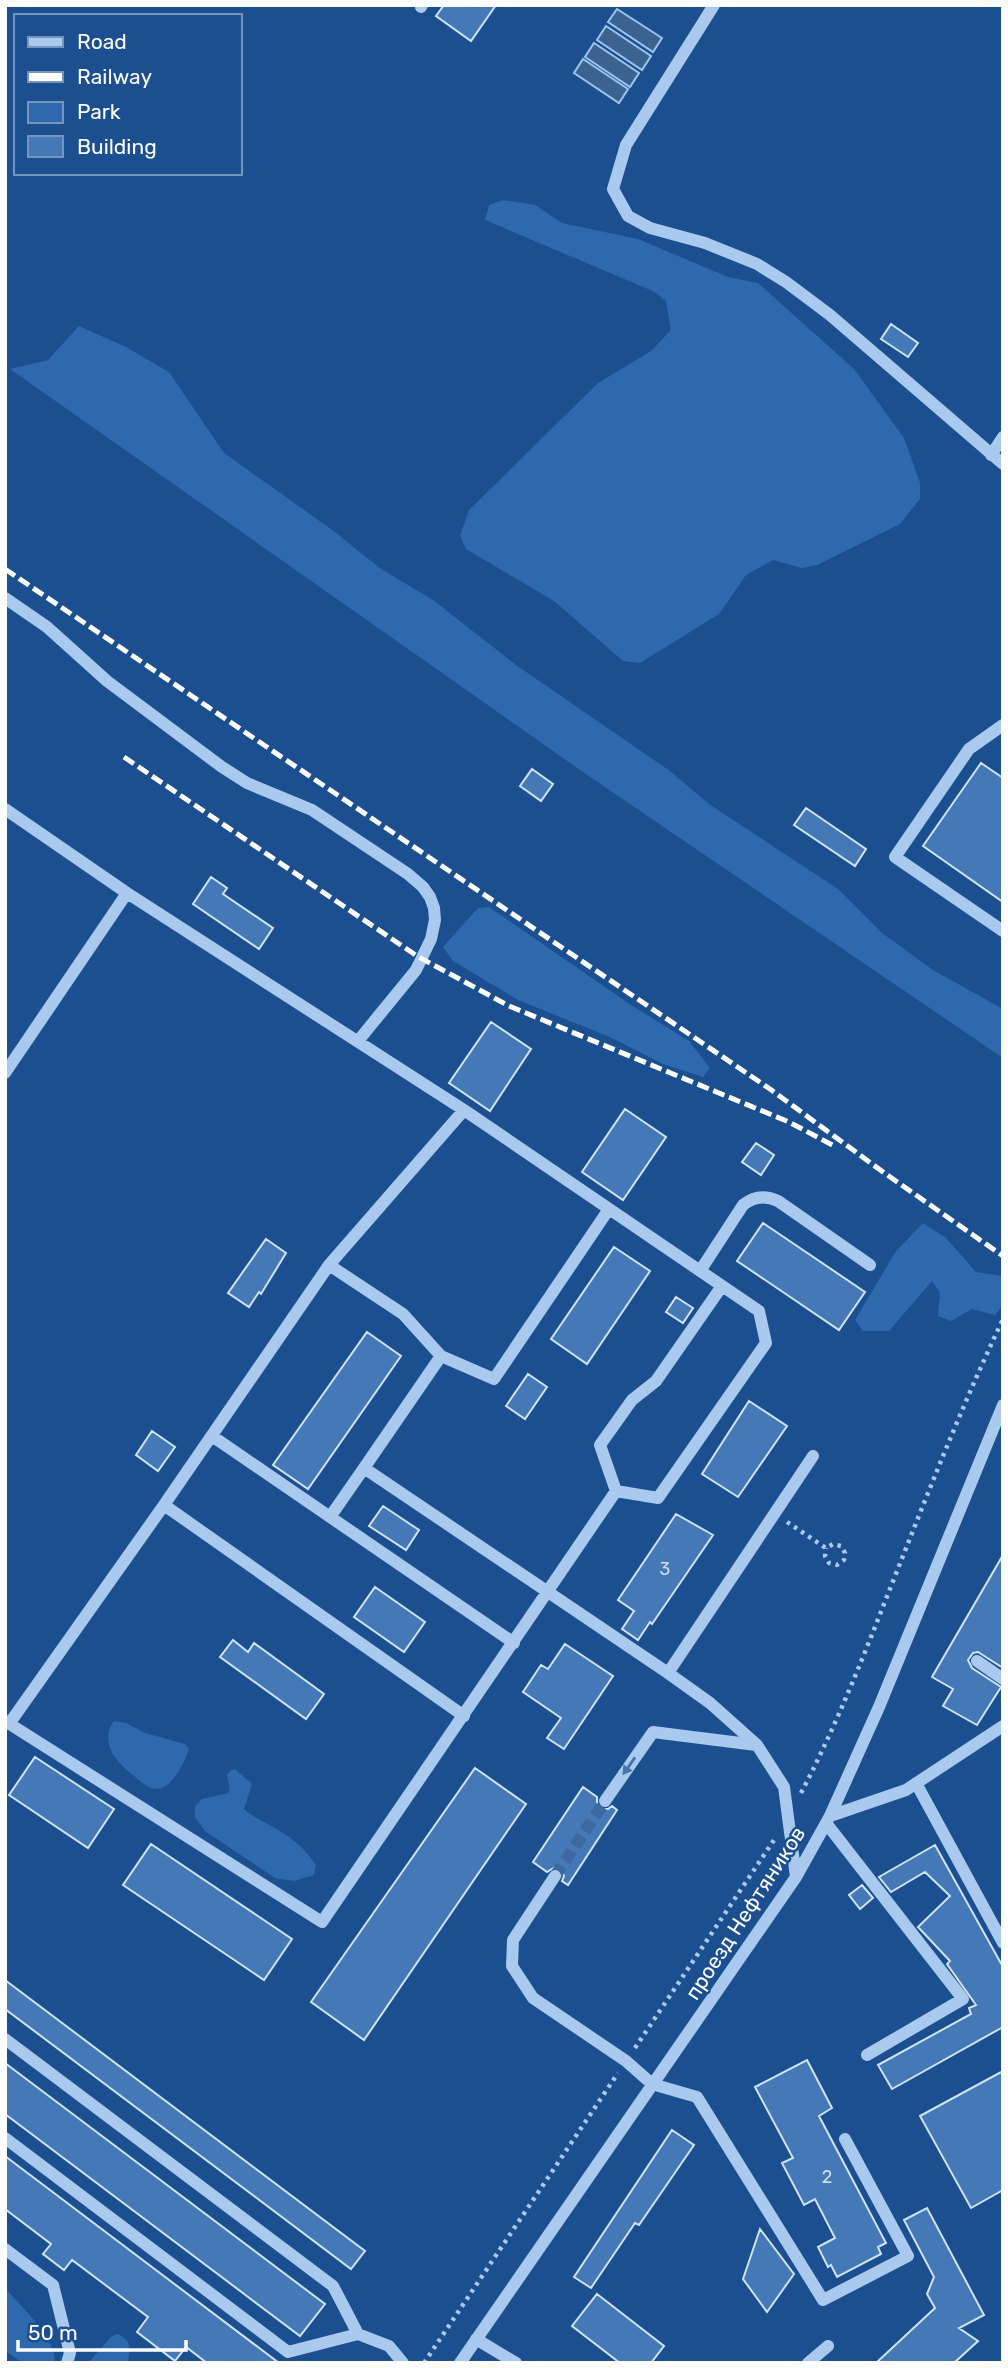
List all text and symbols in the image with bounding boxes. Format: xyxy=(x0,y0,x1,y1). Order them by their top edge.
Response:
legend xyxy=(14,14,242,175)
text: Road xyxy=(77,29,127,54)
text: Railway xyxy=(77,64,152,89)
text: Park xyxy=(77,99,121,124)
text: Building xyxy=(77,134,157,159)
house number: 3 xyxy=(660,1558,670,1580)
one-way arrow xyxy=(623,1757,636,1776)
street label: проезд Нефтяников xyxy=(680,1822,810,2004)
house number: 2 xyxy=(822,2166,832,2188)
scale bar xyxy=(18,2308,186,2352)
text: 50 m xyxy=(28,2320,78,2345)

